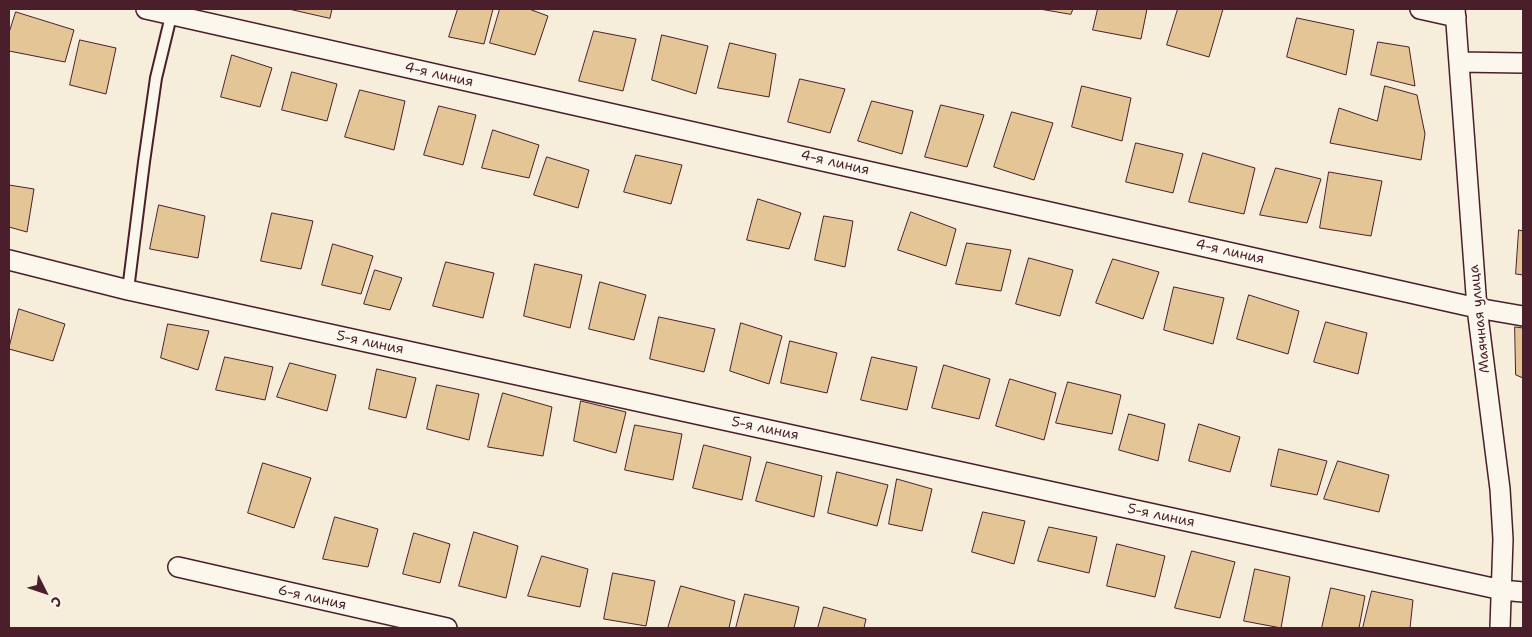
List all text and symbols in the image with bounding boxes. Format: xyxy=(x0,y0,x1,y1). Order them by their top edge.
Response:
street label: 4-я линия xyxy=(403,59,475,91)
street label: 4-я линия xyxy=(799,147,871,179)
street label: 4-я линия xyxy=(1194,236,1266,268)
street label: Маячная улица xyxy=(1466,264,1494,374)
street label: 5-я линия xyxy=(335,328,405,358)
street label: 5-я линия xyxy=(730,414,800,444)
street label: 5-я линия xyxy=(1126,501,1196,531)
north arrow xyxy=(20,567,70,617)
street label: 6-я линия xyxy=(276,582,348,614)
text: С xyxy=(47,593,66,611)

